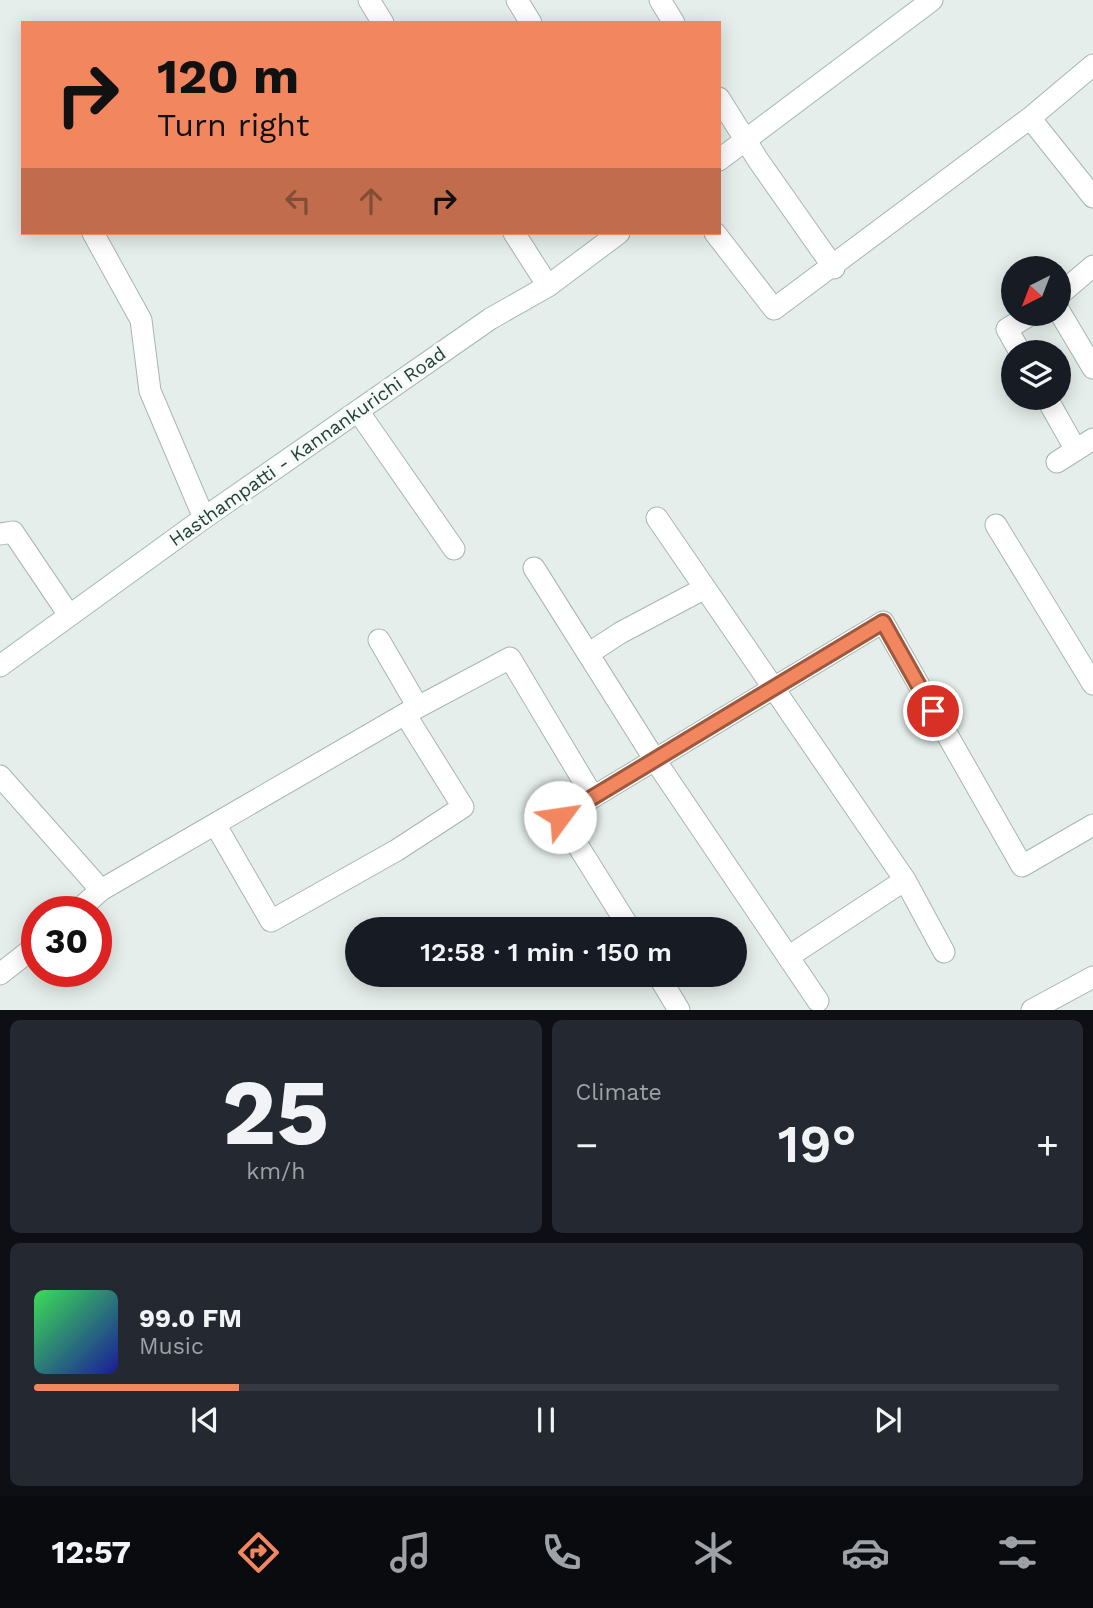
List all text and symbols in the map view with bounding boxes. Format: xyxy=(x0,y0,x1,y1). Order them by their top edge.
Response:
text: 120 m xyxy=(157,47,299,105)
icon: right xyxy=(42,49,133,140)
text: Turn right xyxy=(157,106,309,144)
icon: left xyxy=(279,182,317,220)
icon: ahead xyxy=(352,182,390,220)
icon: right xyxy=(425,182,463,220)
north arrow xyxy=(1001,256,1071,326)
map controls xyxy=(1001,256,1071,410)
button: layers xyxy=(1001,340,1071,410)
street label: Hasthampatti - Kannankurichi Road xyxy=(165,342,450,551)
pin xyxy=(903,681,963,741)
icon: arrive xyxy=(914,692,952,730)
position arrow xyxy=(523,780,597,854)
speed limit sign: 30 xyxy=(21,896,112,987)
text: 12:58 · 1 min · 150 m xyxy=(420,937,672,967)
text: 25 xyxy=(222,1059,329,1166)
text: Climate xyxy=(576,1079,662,1106)
text: 19° xyxy=(778,1114,857,1175)
text: − xyxy=(576,1123,598,1167)
text: + xyxy=(1036,1123,1059,1167)
text: km/h xyxy=(246,1158,305,1185)
text: 99.0 FM xyxy=(139,1303,242,1333)
text: Music xyxy=(139,1333,204,1360)
icon: previous xyxy=(186,1401,224,1439)
icon: pause xyxy=(527,1401,565,1439)
icon: next xyxy=(869,1401,907,1439)
icon: directions xyxy=(234,1528,283,1577)
icon: music xyxy=(386,1528,435,1577)
icon: phone xyxy=(537,1528,586,1577)
icon: climate xyxy=(689,1528,738,1577)
icon: car xyxy=(841,1528,890,1577)
icon: filters xyxy=(993,1528,1042,1577)
text: 12:57 xyxy=(51,1533,131,1571)

